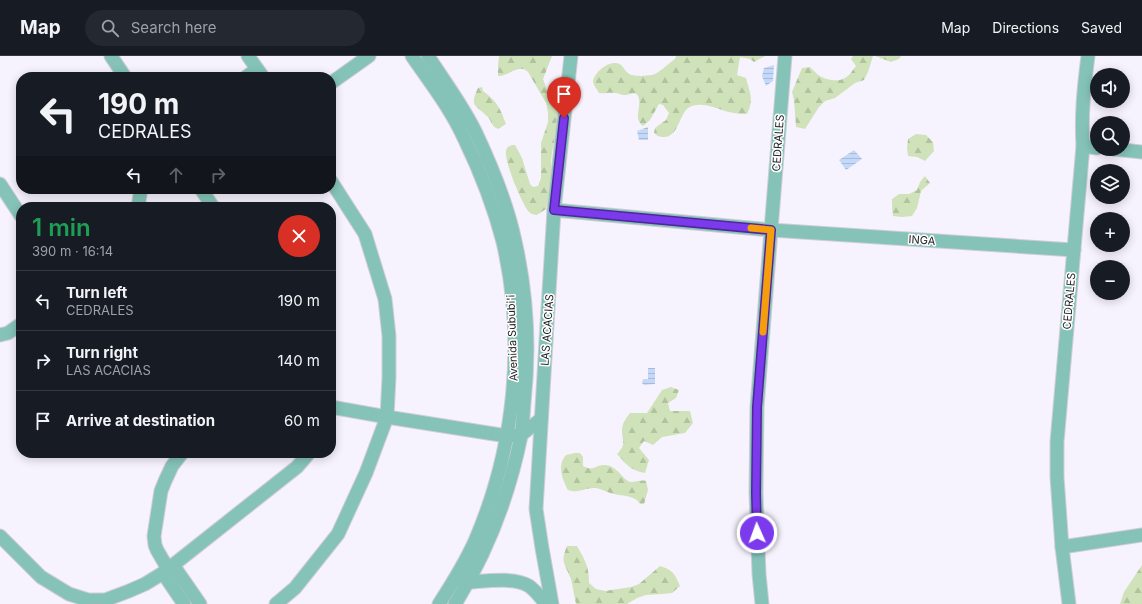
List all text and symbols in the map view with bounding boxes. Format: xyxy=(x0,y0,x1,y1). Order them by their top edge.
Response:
search box xyxy=(85,10,365,46)
text: Map xyxy=(20,16,61,39)
icon: search xyxy=(99,17,121,39)
text: Search here xyxy=(131,18,216,37)
text: Map xyxy=(941,19,970,36)
text: Directions xyxy=(992,19,1059,36)
text: Saved xyxy=(1081,19,1122,36)
map controls xyxy=(1090,68,1130,300)
button: sound xyxy=(1090,68,1130,108)
pin xyxy=(547,77,581,118)
icon: arrive xyxy=(553,83,575,105)
text: 190 m xyxy=(98,87,179,121)
icon: left xyxy=(32,88,84,140)
street label: CEDRALES xyxy=(769,114,787,172)
button: search xyxy=(1090,116,1130,156)
text: CEDRALES xyxy=(98,121,192,142)
icon: left xyxy=(123,164,145,186)
icon: ahead xyxy=(165,164,187,186)
icon: right xyxy=(207,164,229,186)
button: layers xyxy=(1090,164,1130,204)
button: + xyxy=(1090,212,1130,252)
text: 1 min xyxy=(32,213,91,242)
button: close xyxy=(278,215,320,257)
street label: INGA xyxy=(908,232,936,248)
text: 390 m · 16:14 xyxy=(32,243,113,259)
button: − xyxy=(1090,260,1130,300)
street label: CEDRALES xyxy=(1060,272,1078,330)
text: Turn left xyxy=(66,283,127,302)
icon: left xyxy=(32,290,54,312)
text: 190 m xyxy=(278,291,320,310)
street label: LAS ACACIAS xyxy=(538,294,556,366)
street label: Avenida Sububi'i xyxy=(503,295,521,381)
text: CEDRALES xyxy=(66,302,134,318)
text: Turn right xyxy=(66,343,138,362)
icon: right xyxy=(32,350,54,372)
text: 140 m xyxy=(277,351,320,370)
text: LAS ACACIAS xyxy=(66,362,151,378)
icon: arrive xyxy=(32,410,54,432)
text: Arrive at destination xyxy=(66,411,215,430)
text: 60 m xyxy=(284,411,320,430)
position arrow xyxy=(736,512,778,554)

